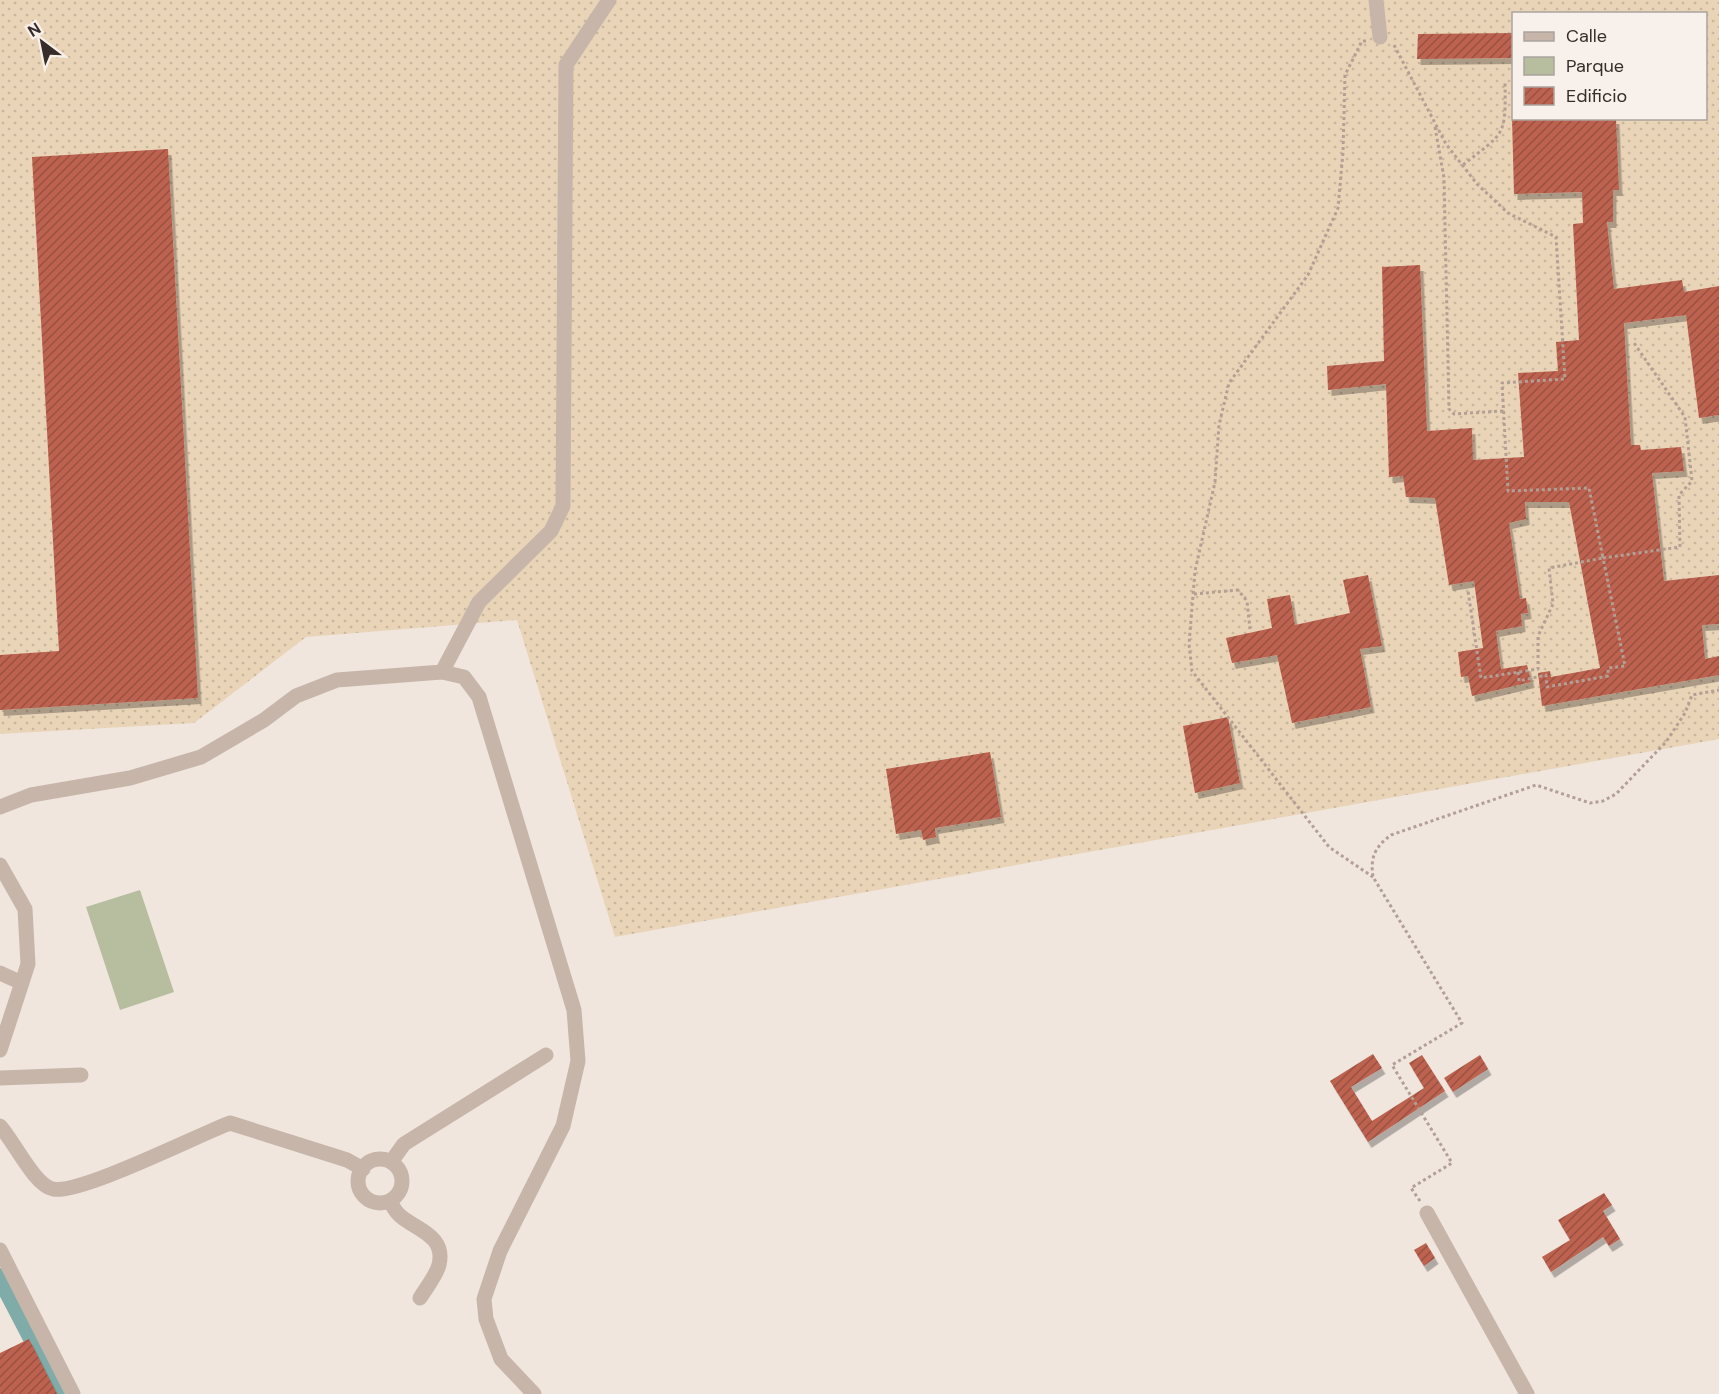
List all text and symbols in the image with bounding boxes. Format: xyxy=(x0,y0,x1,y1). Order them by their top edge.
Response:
north arrow xyxy=(12,12,72,72)
legend xyxy=(1512,12,1707,120)
text: N xyxy=(24,18,45,42)
text: Calle xyxy=(1566,24,1607,48)
text: Parque xyxy=(1566,54,1624,78)
text: Edificio xyxy=(1566,84,1627,108)

